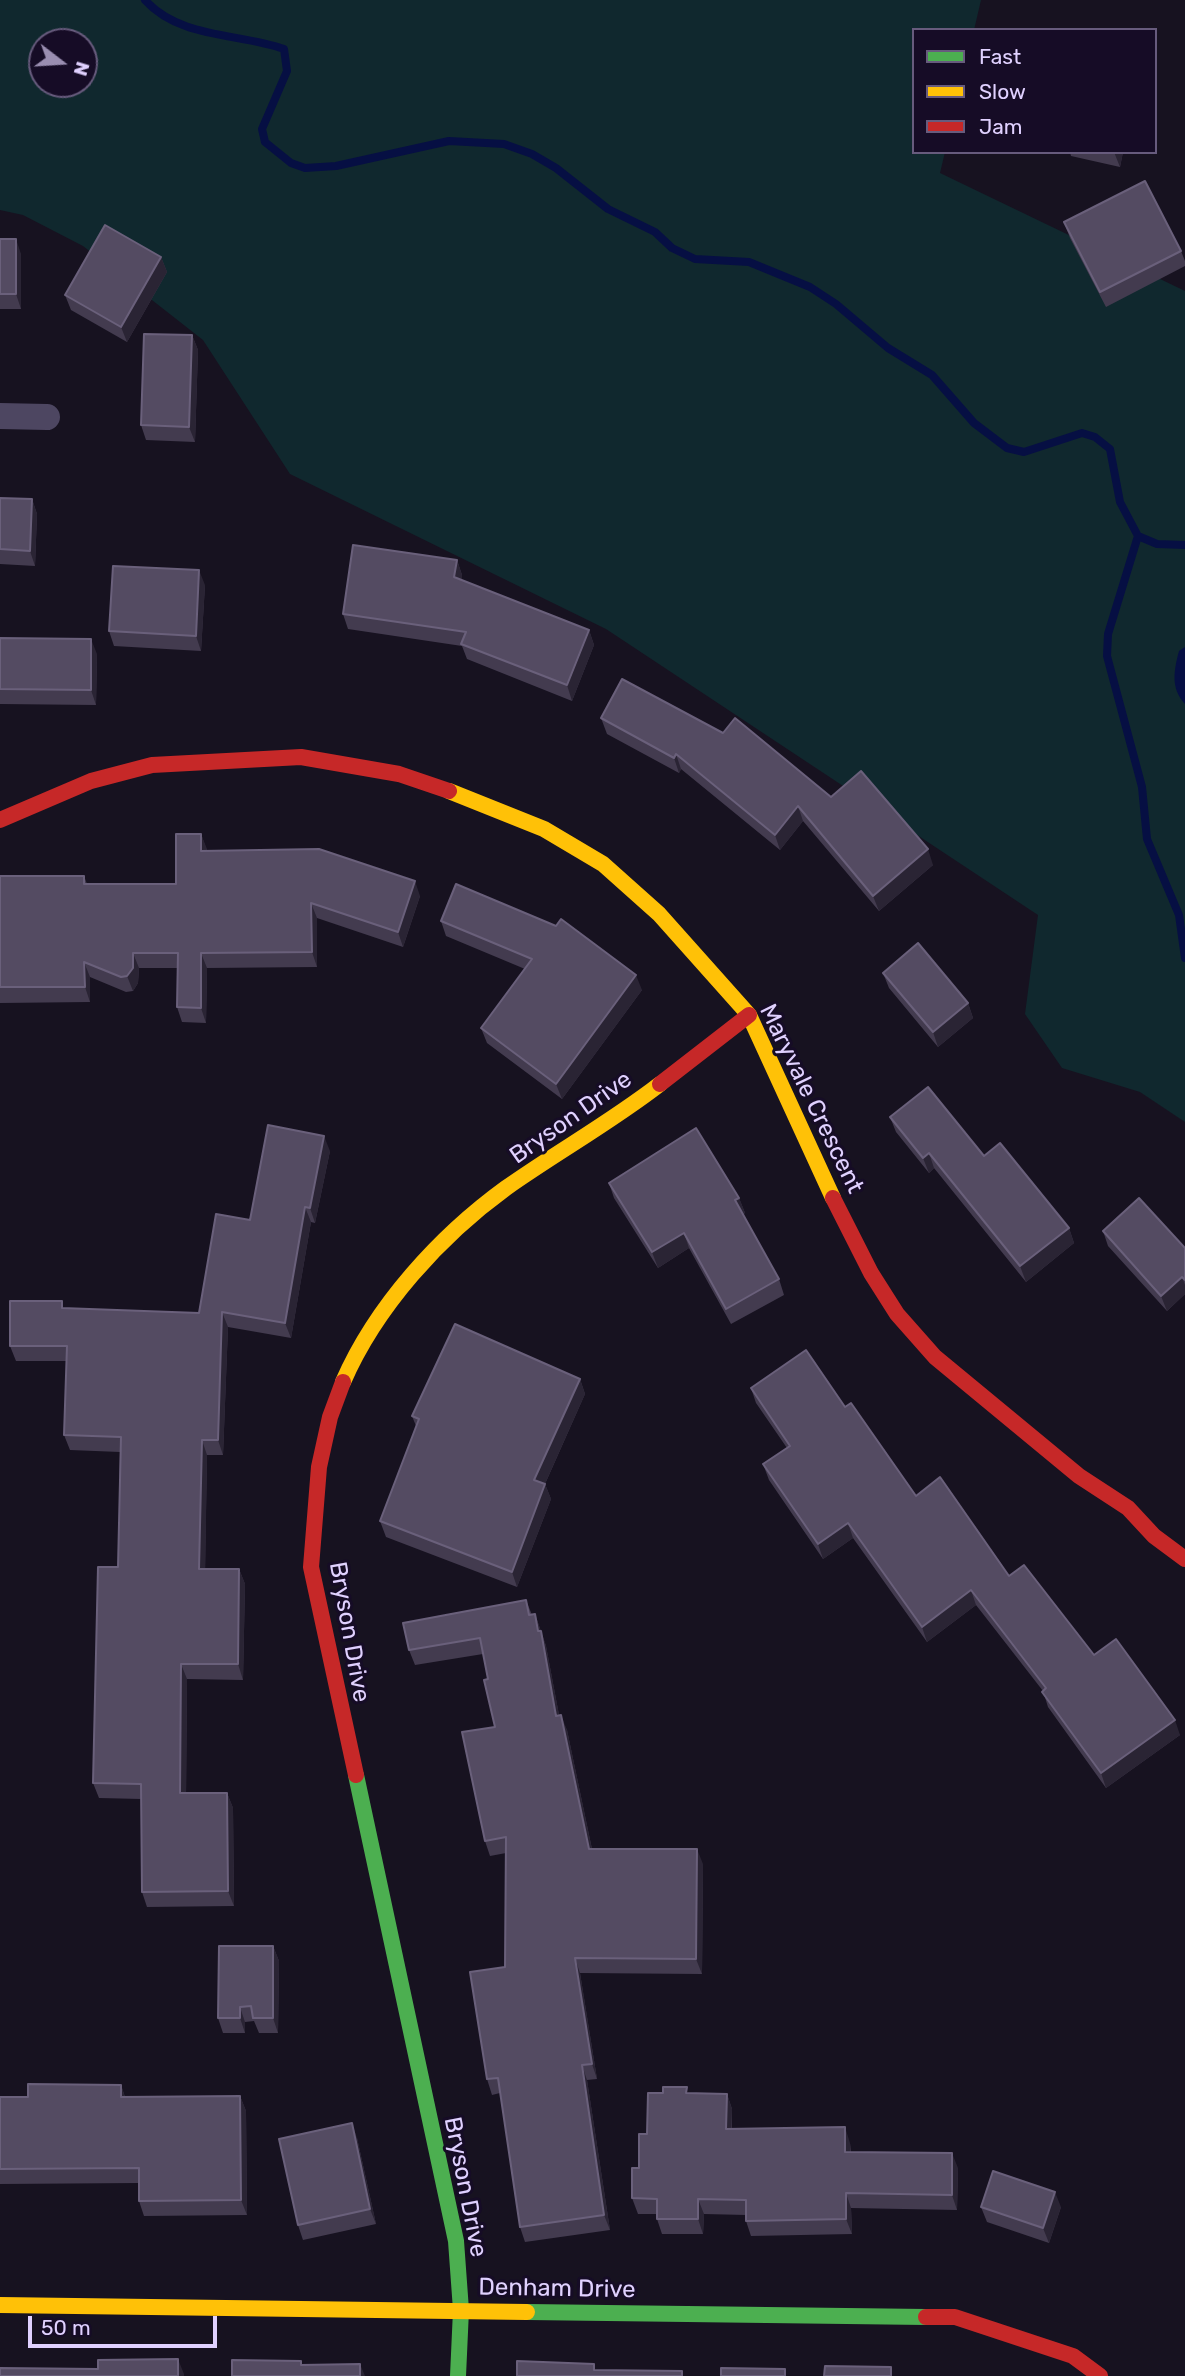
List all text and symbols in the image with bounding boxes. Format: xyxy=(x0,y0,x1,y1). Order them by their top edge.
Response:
north arrow xyxy=(28,28,98,98)
legend xyxy=(912,28,1157,154)
text: Fast xyxy=(979,44,1021,69)
text: N xyxy=(69,59,95,79)
text: Slow xyxy=(979,79,1026,104)
text: Jam xyxy=(979,114,1023,139)
street label: Maryvale Crescent xyxy=(753,1000,869,1198)
street label: Bryson Drive xyxy=(504,1065,638,1171)
street label: Bryson Drive xyxy=(322,1559,376,1705)
street label: Bryson Drive xyxy=(437,2114,493,2260)
street label: Denham Drive xyxy=(478,2273,636,2305)
scale bar xyxy=(32,2302,220,2346)
text: 50 m xyxy=(41,2315,91,2340)

